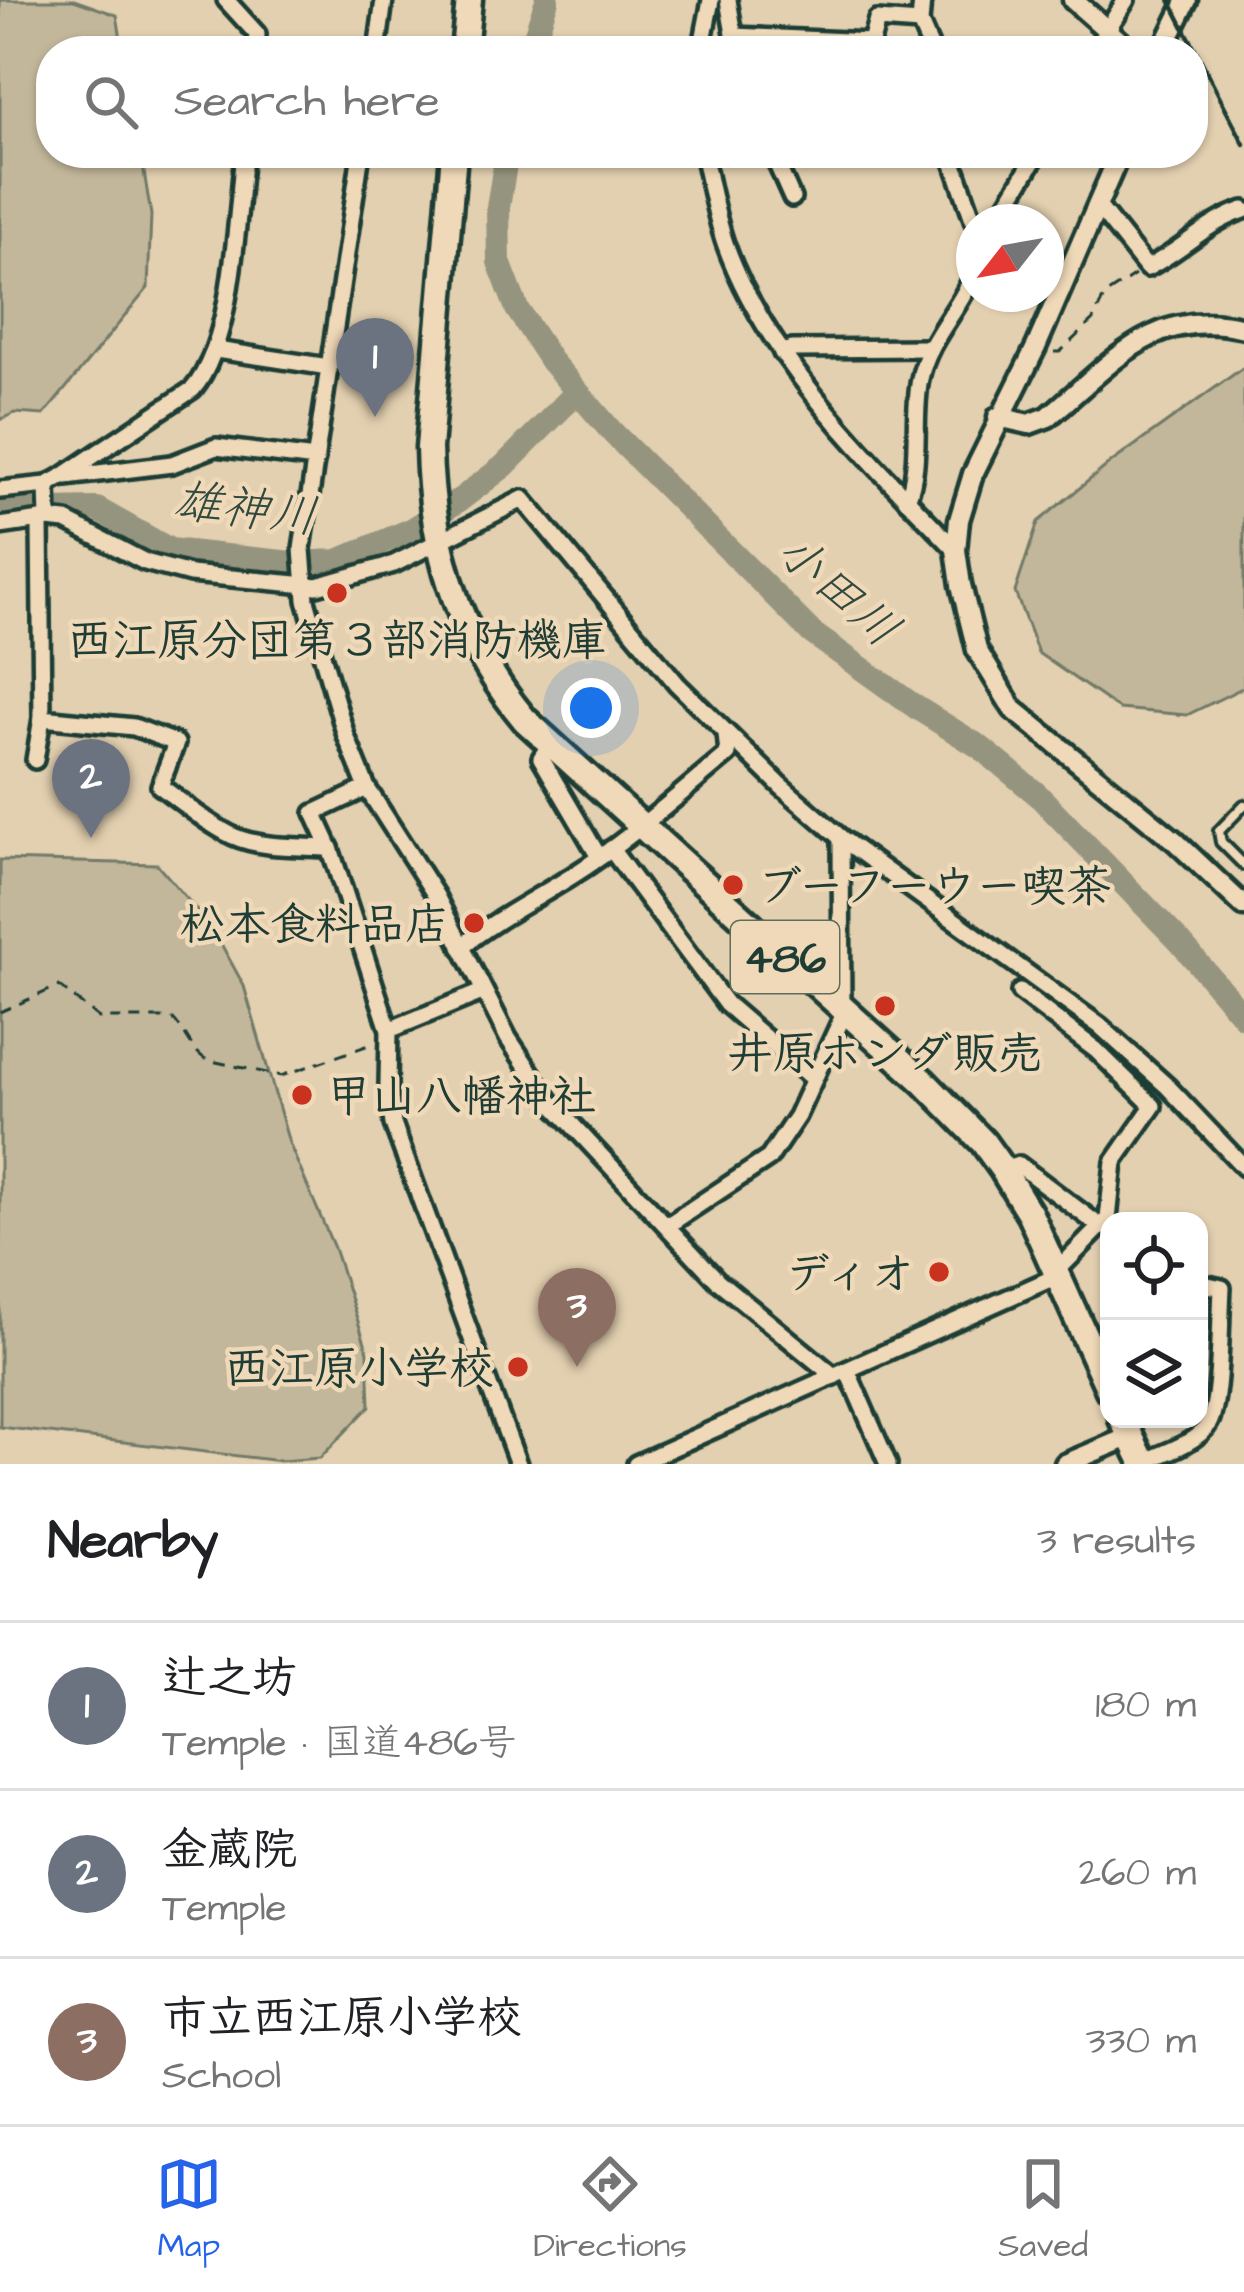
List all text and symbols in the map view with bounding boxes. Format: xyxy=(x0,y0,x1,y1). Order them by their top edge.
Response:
search box xyxy=(36,36,1208,168)
icon: search xyxy=(78,69,144,135)
text: Search here xyxy=(174,71,440,133)
north arrow xyxy=(956,204,1064,312)
pin: 1 xyxy=(336,318,414,417)
water label: 雄神川 xyxy=(170,468,321,552)
water label: 小田川 xyxy=(761,519,913,663)
marker: 西江原分団第３部消防機庫 xyxy=(324,580,350,606)
place label: 西江原分団第３部消防機庫 xyxy=(67,611,607,673)
your location xyxy=(561,678,621,738)
pin: 2 xyxy=(52,739,130,838)
place label: ブーフーウー喫茶 xyxy=(757,857,1111,919)
marker: ブーフーウー喫茶 xyxy=(720,872,746,898)
place label: 松本食料品店 xyxy=(180,895,450,957)
marker: 松本食料品店 xyxy=(461,910,487,936)
road number: 486 xyxy=(731,921,839,993)
marker: 井原ホンダ販売 xyxy=(872,993,898,1019)
place label: 井原ホンダ販売 xyxy=(727,1024,1043,1086)
place label: 甲山八幡神社 xyxy=(326,1067,596,1129)
marker: 甲山八幡神社 xyxy=(289,1082,315,1108)
map controls xyxy=(1100,1212,1208,1428)
button: locate xyxy=(1100,1212,1208,1320)
place label: ディオ xyxy=(785,1244,915,1306)
marker: ディオ xyxy=(926,1259,952,1285)
pin: 3 xyxy=(538,1268,616,1367)
button: layers xyxy=(1100,1320,1208,1428)
place label: 西江原小学校 xyxy=(224,1339,494,1401)
marker: 西江原小学校 xyxy=(505,1354,531,1380)
text: Nearby xyxy=(48,1507,218,1578)
text: 3 results xyxy=(1037,1515,1196,1569)
text: 辻之坊 xyxy=(162,1648,297,1710)
text: 1 xyxy=(85,1679,90,1733)
text: 180 m xyxy=(1095,1679,1196,1733)
text: Temple · 国道486号 xyxy=(162,1717,517,1771)
text: 金蔵院 xyxy=(162,1820,297,1882)
text: 2 xyxy=(76,1847,98,1901)
text: 260 m xyxy=(1079,1847,1196,1901)
text: Temple xyxy=(162,1882,287,1936)
text: 市立西江原小学校 xyxy=(162,1988,522,2050)
text: 3 xyxy=(77,2015,97,2069)
text: 330 m xyxy=(1086,2015,1196,2069)
text: School xyxy=(162,2050,281,2104)
tab: Map xyxy=(156,2151,222,2269)
tab: Directions xyxy=(533,2151,687,2269)
tab: Saved xyxy=(998,2151,1088,2269)

